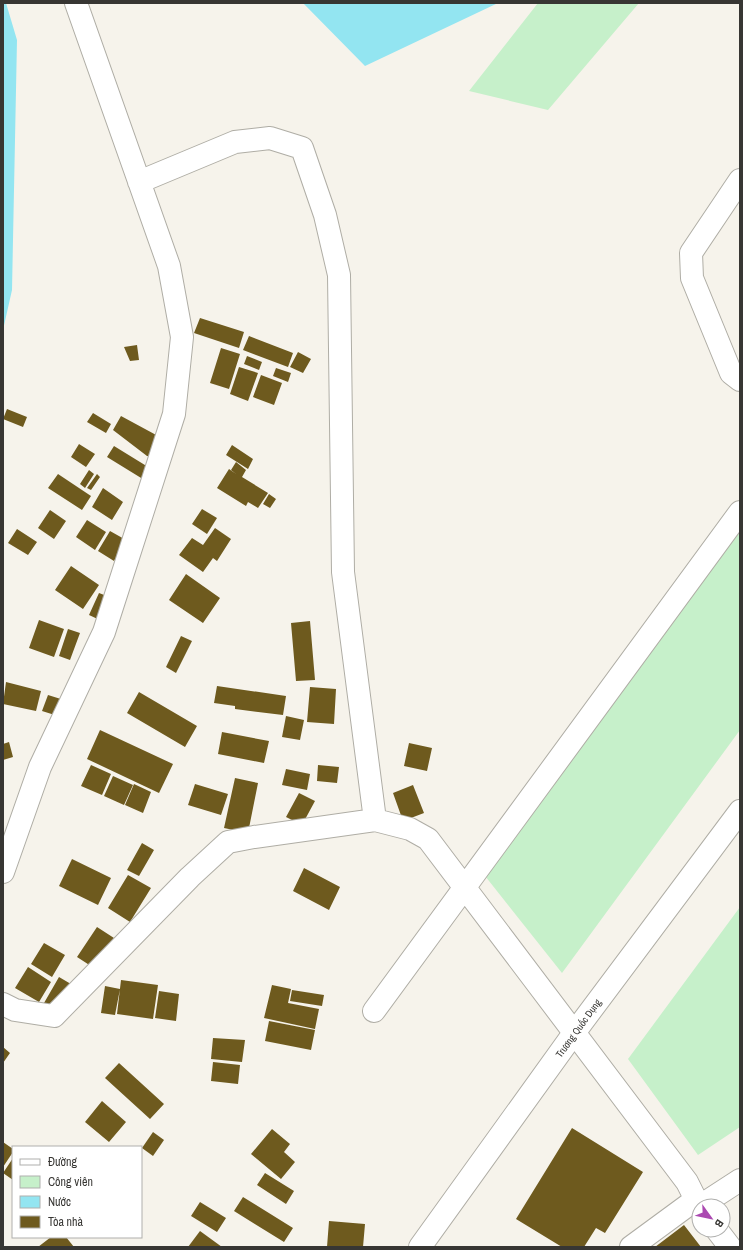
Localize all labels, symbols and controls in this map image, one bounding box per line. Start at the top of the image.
street label: Trương Quốc Dụng [553,996,604,1060]
legend [12,1146,142,1238]
text: Đường [48,1154,78,1170]
text: Công viên [48,1174,93,1190]
text: Nước [48,1194,71,1210]
north arrow [691,1198,731,1238]
text: Tòa nhà [48,1214,84,1230]
text: B [711,1217,727,1230]

